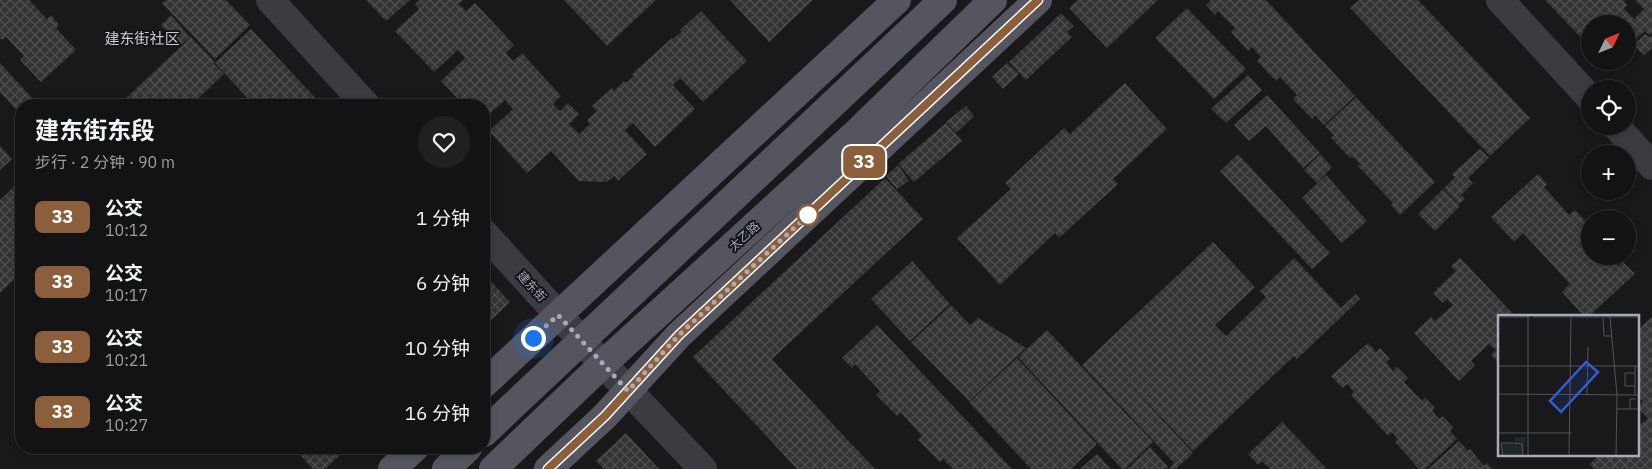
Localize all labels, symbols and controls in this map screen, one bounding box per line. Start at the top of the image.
north arrow [1581,15,1636,70]
map controls [1581,15,1636,265]
district label: 建东街社区 [104,29,180,48]
button: locate [1581,80,1636,135]
text: 建东街东段 [35,114,155,146]
button: heart [418,116,470,168]
button: + [1581,145,1636,200]
line badge: 33 [842,146,886,178]
text: 33 [853,150,875,173]
text: 步行 · 2 分钟 · 90 m [35,152,175,172]
text: 公交 [105,196,143,220]
unlabelled marker [797,204,819,226]
text: 33 [52,205,73,228]
text: 1 分钟 [416,206,470,230]
button: − [1581,210,1636,265]
street label: 太乙路 [726,218,762,254]
text: 10:12 [105,220,148,240]
text: 公交 [105,261,143,285]
street label: 建东街 [514,268,550,304]
text: 33 [52,270,73,293]
text: 6 分钟 [416,271,470,295]
text: 10:17 [105,285,148,305]
inset map [1498,315,1640,456]
text: 公交 [105,326,143,350]
your location [521,326,546,351]
text: 33 [52,335,73,358]
text: 10 分钟 [405,336,470,360]
text: 10:21 [105,350,148,370]
text: 公交 [105,391,143,415]
text: 33 [52,400,73,423]
text: 16 分钟 [405,401,470,425]
text: 10:27 [105,415,148,435]

